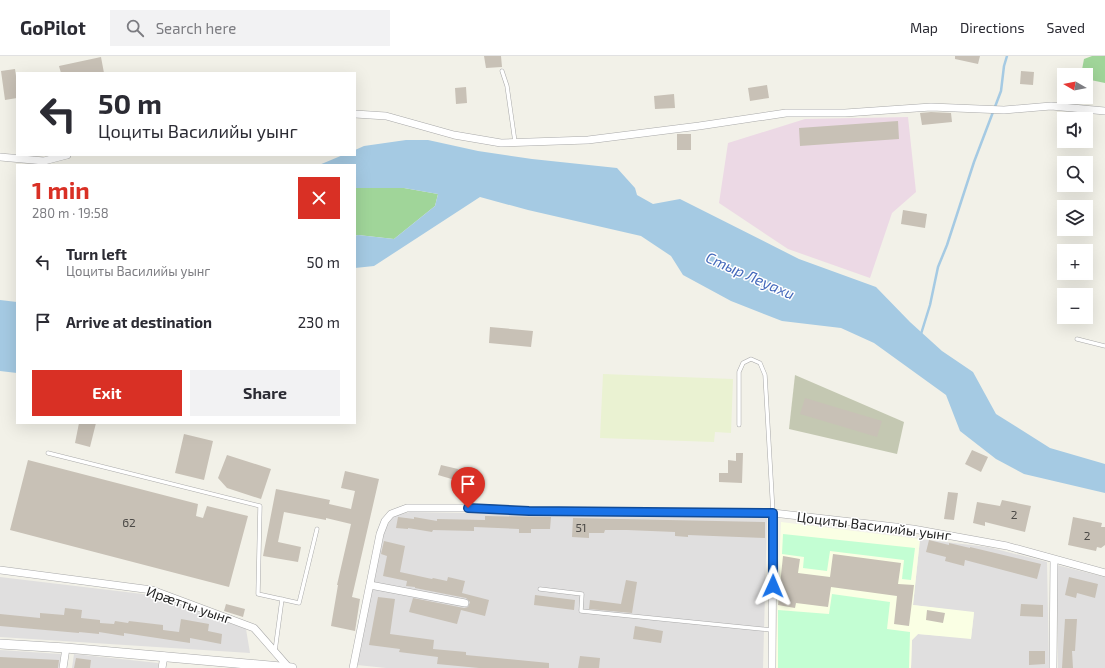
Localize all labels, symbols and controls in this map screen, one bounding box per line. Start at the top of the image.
search box [110,10,390,46]
text: GoPilot [20,16,86,39]
icon: search [124,17,146,39]
text: Search here [156,19,236,37]
text: Map [910,19,938,36]
text: Directions [960,19,1025,36]
text: Saved [1047,19,1085,36]
north arrow [1057,68,1093,104]
map controls [1057,68,1093,324]
text: 50 m [98,86,162,120]
icon: left [32,88,84,140]
button: sound [1057,112,1093,148]
text: Цоциты Василийы уынг [98,120,298,142]
button: search [1057,156,1093,192]
text: 1 min [32,175,90,204]
button: close [298,177,340,219]
button: layers [1057,200,1093,236]
text: 280 m · 19:58 [32,205,109,221]
button: + [1057,244,1093,280]
text: Turn left [66,245,127,263]
water label: Стыр Леуахи [703,247,798,303]
icon: left [32,251,54,273]
text: 50 m [306,253,340,271]
text: Цоциты Василийы уынг [66,263,210,279]
button: − [1057,288,1093,324]
icon: arrive [32,311,54,333]
text: Arrive at destination [66,313,212,331]
text: 230 m [298,313,340,331]
button: Exit [32,370,182,416]
button: Share [190,370,340,416]
pin [451,467,485,508]
icon: arrive [457,473,479,495]
house number: 2 [1011,507,1018,521]
street label: Цоциты Василийы уынг [796,508,953,543]
house number: 62 [122,515,136,529]
house number: 51 [575,520,587,534]
house number: 2 [1084,528,1091,542]
position arrow [752,565,794,607]
street label: Ирæтты уынг [144,582,235,627]

